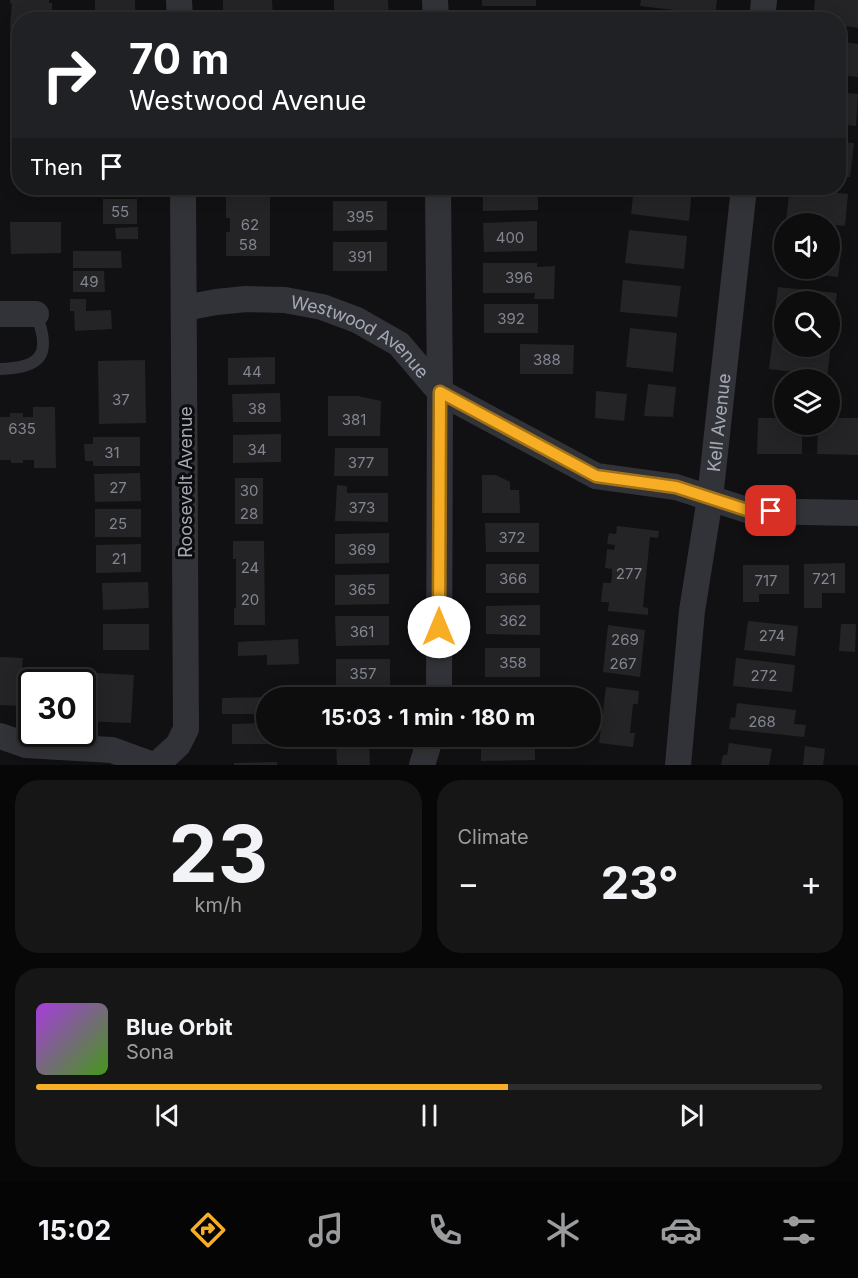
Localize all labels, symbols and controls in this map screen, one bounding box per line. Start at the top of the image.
text: 70 m [129,33,229,84]
icon: right [30,36,108,114]
text: Westwood Avenue [129,84,366,117]
icon: arrive [95,150,128,183]
text: Then [30,154,83,180]
house number: 55 [111,202,129,221]
house number: 395 [346,207,374,226]
map controls [774,213,840,435]
button: sound [774,213,840,279]
house number: 62 [241,215,259,234]
house number: 400 [496,228,524,247]
house number: 58 [239,235,257,254]
house number: 391 [348,247,372,266]
house number: 396 [505,268,533,287]
house number: 49 [80,272,99,291]
street label: Westwood Avenue [289,291,434,382]
button: search [774,291,840,357]
house number: 392 [497,309,525,328]
house number: 388 [533,350,561,369]
house number: 44 [242,362,262,381]
button: layers [774,369,840,435]
street label: Kell Avenue [702,372,734,473]
house number: 37 [112,390,130,409]
house number: 38 [248,399,266,418]
street label: Roosevelt Avenue [175,406,196,558]
house number: 381 [342,410,366,429]
house number: 635 [8,419,36,438]
house number: 34 [248,440,266,459]
house number: 31 [104,443,120,462]
house number: 377 [348,453,374,472]
house number: 27 [109,478,127,497]
house number: 30 [240,481,258,500]
pin [745,485,796,536]
icon: arrive [754,494,787,527]
house number: 373 [349,498,375,517]
house number: 28 [240,504,258,523]
house number: 25 [109,514,127,533]
house number: 372 [499,528,525,547]
house number: 369 [348,540,376,559]
house number: 21 [111,549,127,568]
house number: 24 [241,558,259,577]
house number: 277 [616,564,642,583]
house number: 366 [499,569,527,588]
house number: 721 [812,569,836,588]
house number: 717 [754,571,778,590]
house number: 365 [348,580,376,599]
house number: 20 [241,590,259,609]
position arrow [407,595,471,659]
house number: 362 [499,611,527,630]
house number: 361 [350,622,374,641]
house number: 274 [759,626,785,645]
house number: 269 [611,630,639,649]
house number: 358 [499,653,527,672]
house number: 267 [610,654,636,673]
house number: 357 [350,664,376,683]
house number: 272 [751,666,777,685]
speed limit sign: 30 [18,669,96,747]
text: 15:03 · 1 min · 180 m [322,704,535,730]
house number: 268 [748,712,776,731]
text: 23 [169,806,268,901]
text: Climate [458,825,529,849]
text: 23° [601,855,679,910]
text: − [458,863,479,903]
text: + [800,863,822,903]
text: km/h [194,893,242,917]
text: Blue Orbit [126,1014,233,1040]
text: Sona [126,1040,174,1064]
icon: previous [151,1099,184,1132]
icon: pause [413,1099,446,1132]
icon: next [675,1099,708,1132]
icon: directions [187,1209,229,1251]
icon: music [305,1209,347,1251]
icon: phone [424,1209,466,1251]
icon: climate [542,1209,584,1251]
icon: car [660,1209,702,1251]
icon: filters [778,1209,820,1251]
text: 15:02 [38,1214,111,1247]

